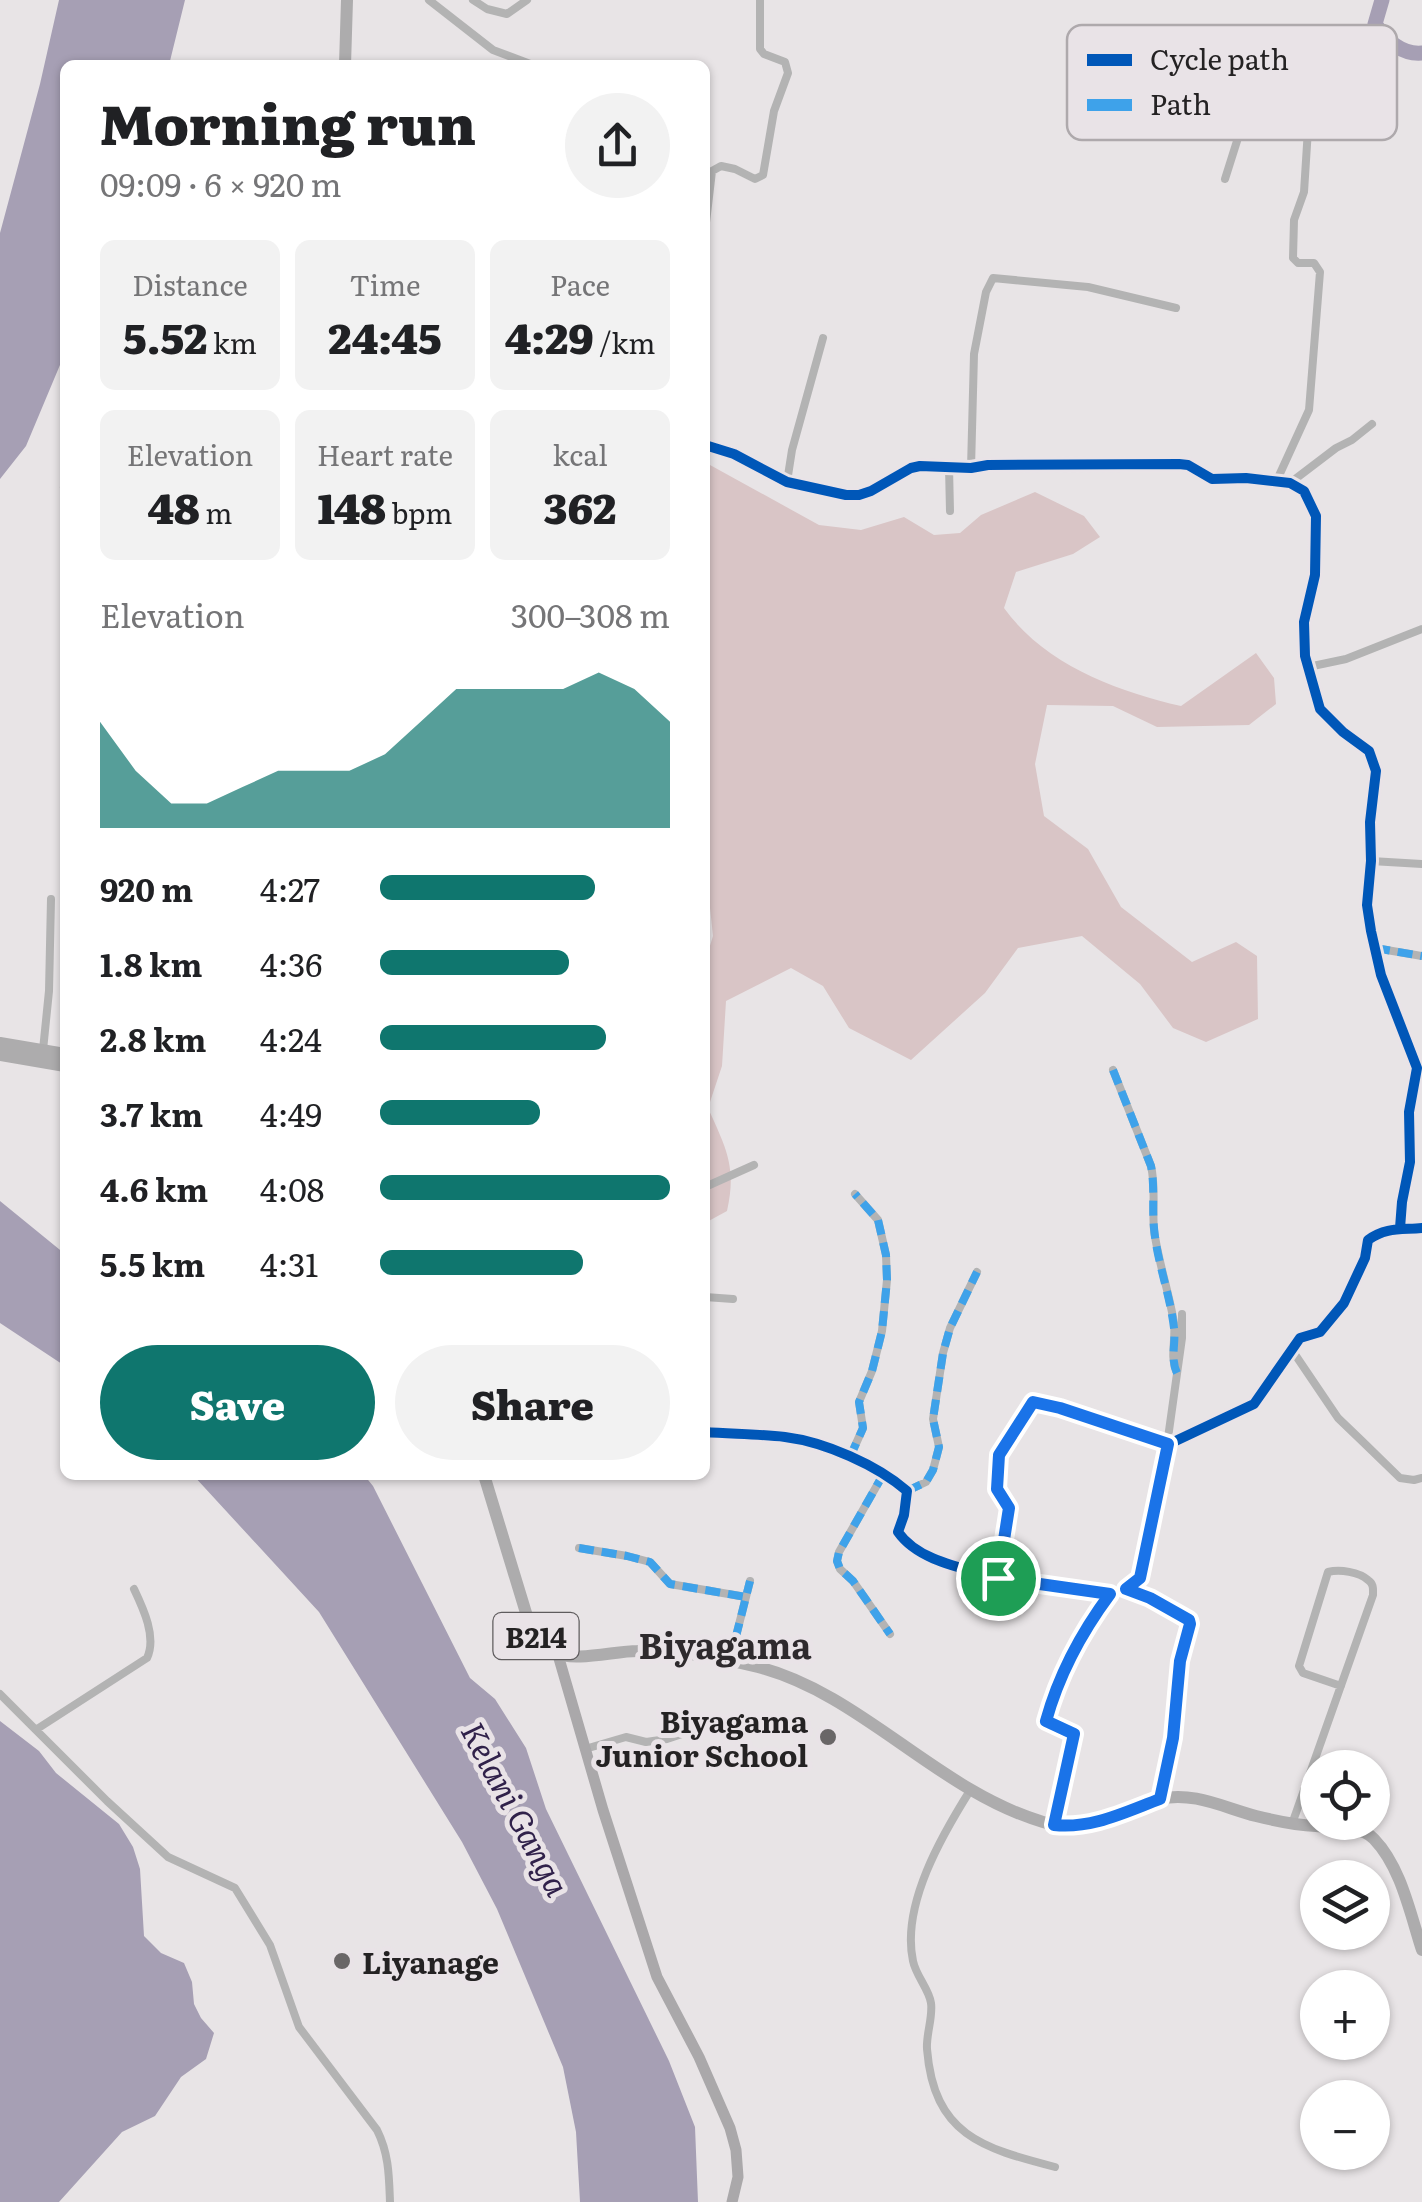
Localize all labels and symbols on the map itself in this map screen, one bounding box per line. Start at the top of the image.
legend [1067,25,1397,140]
text: Cycle path [1150,37,1289,79]
text: Path [1150,82,1211,124]
pin [956,1536,1041,1621]
road number: B214 [494,1613,578,1659]
district label: Biyagama [638,1618,812,1670]
place label: Biyagama Junior School [595,1698,809,1776]
water label: Kelani Ganga [451,1712,583,1904]
marker: Biyagama Junior School [817,1726,839,1748]
place label: Liyanage [362,1939,499,1983]
marker: Liyanage [331,1950,353,1972]

